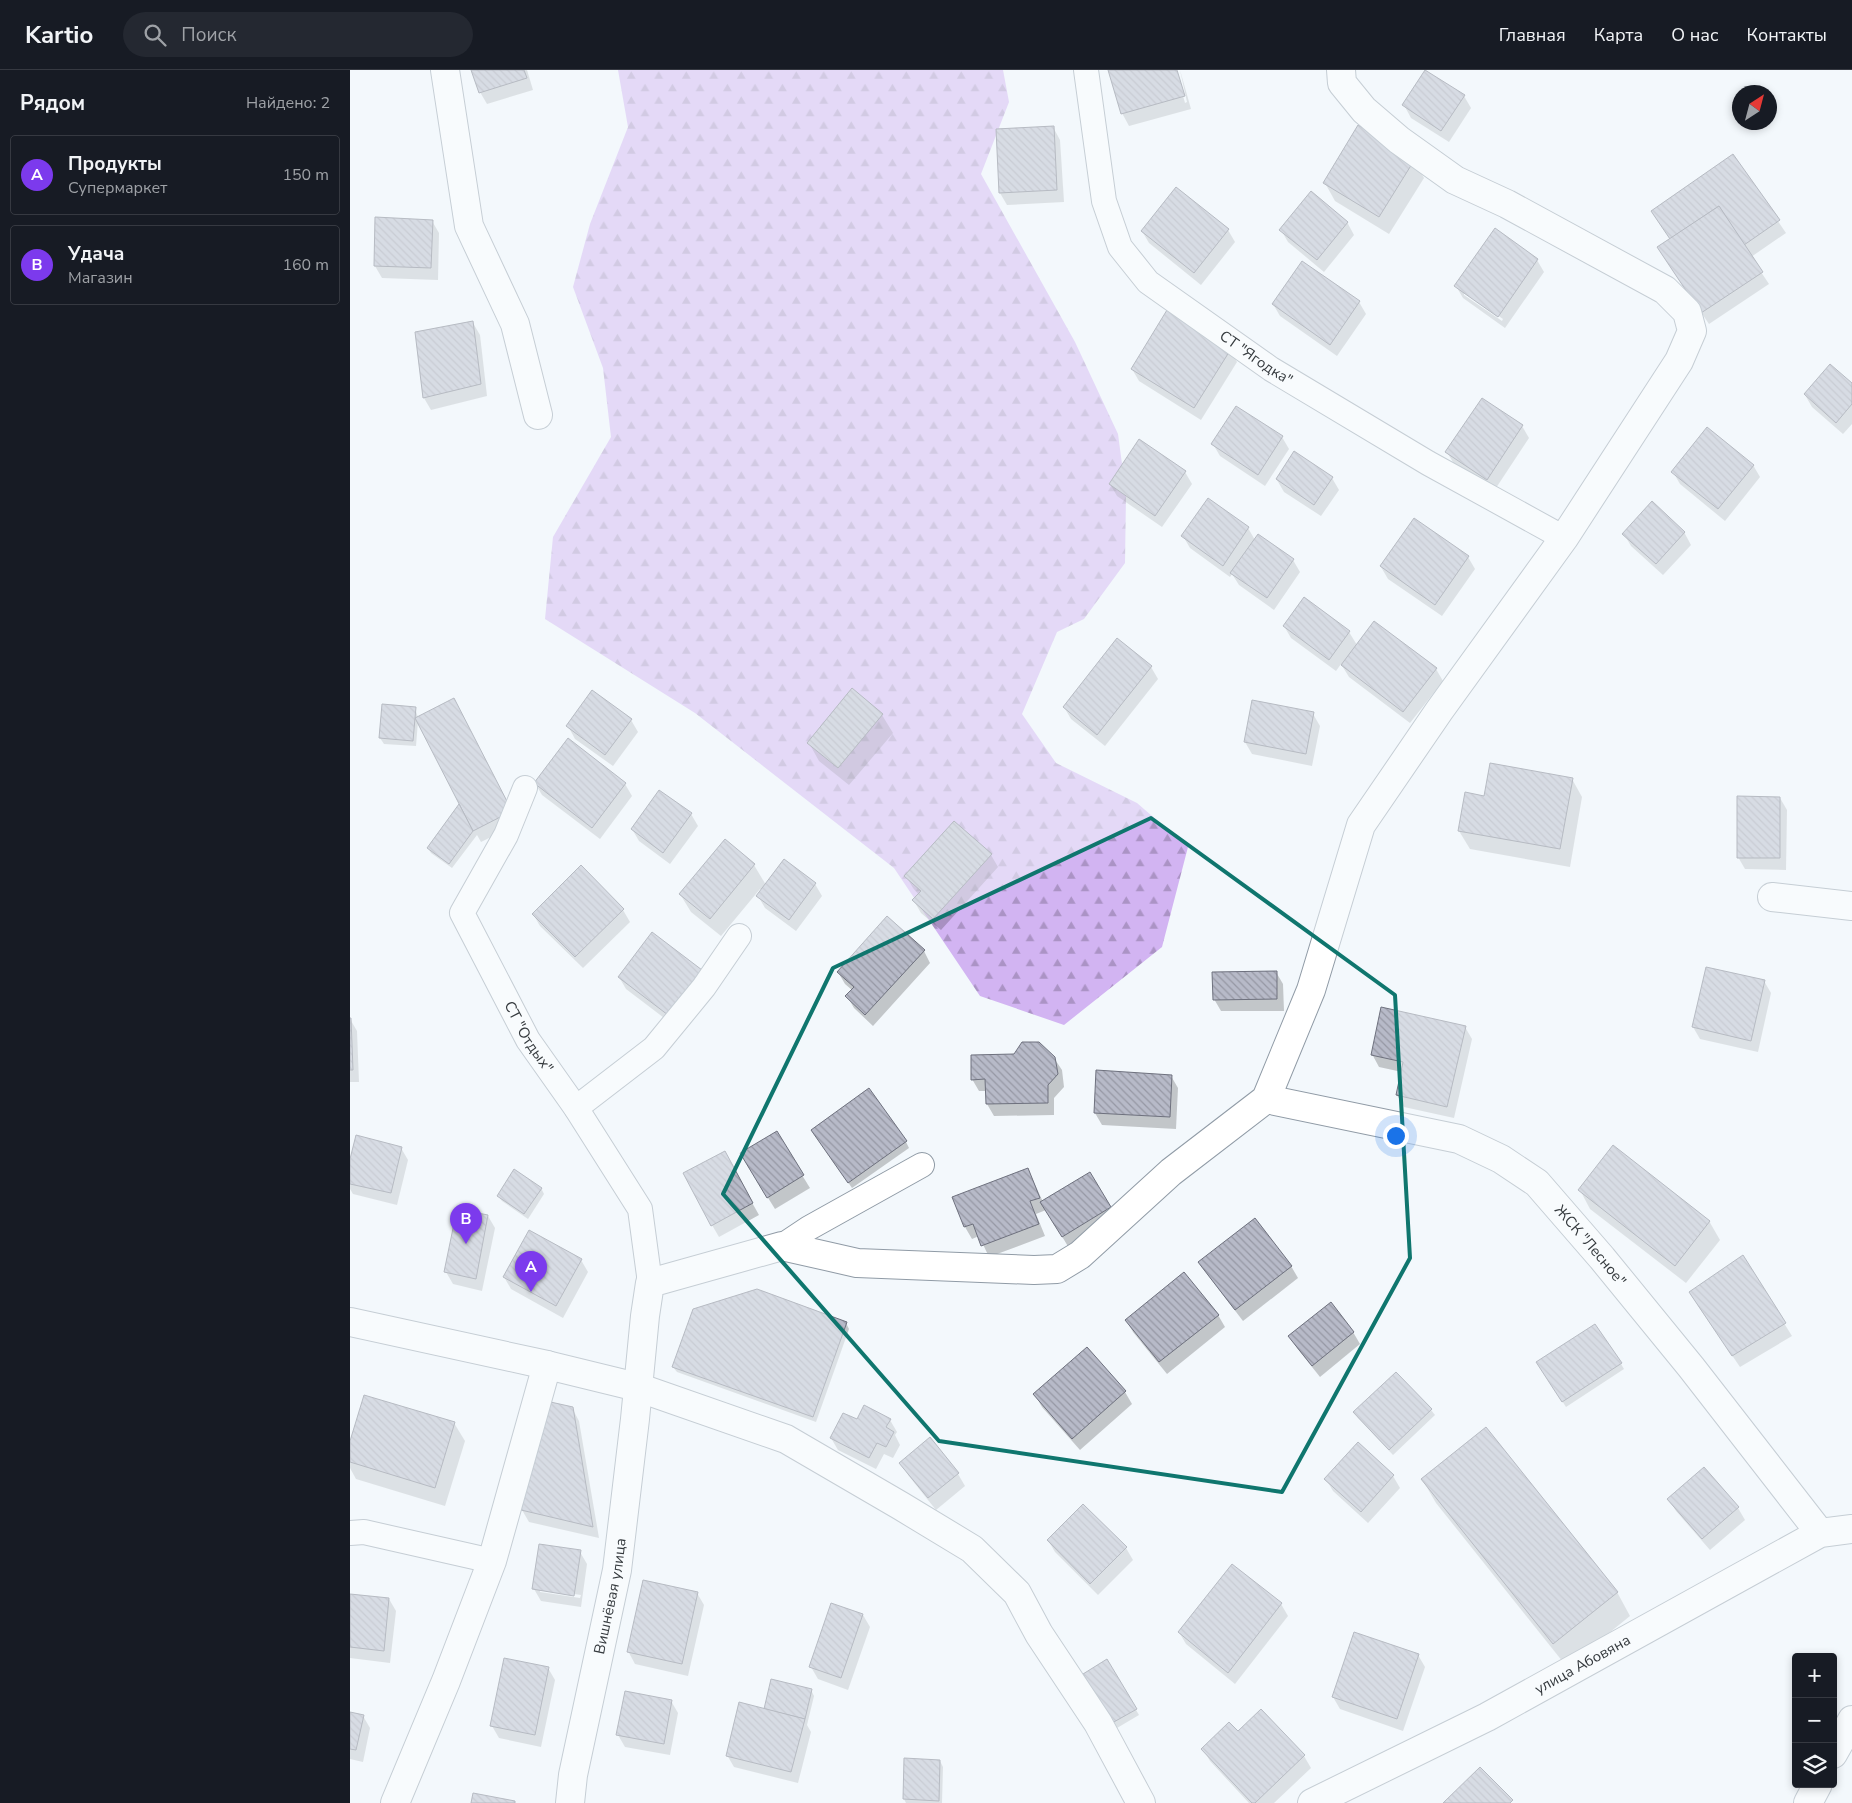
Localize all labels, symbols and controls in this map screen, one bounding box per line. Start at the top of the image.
search box [123,12,473,57]
text: Kartio [25,19,93,51]
icon: search [141,21,169,49]
text: Поиск [181,22,237,48]
text: Главная [1499,23,1566,47]
text: Карта [1594,23,1643,47]
text: О нас [1671,23,1719,47]
text: Контакты [1747,23,1827,47]
north arrow [1732,85,1777,130]
text: Рядом [20,89,85,117]
text: Найдено: 2 [246,92,330,114]
text: Продукты [68,151,162,177]
text: A [31,164,43,186]
text: 150 m [282,164,329,186]
text: Супермаркет [68,177,167,199]
text: Удача [68,241,125,267]
text: B [31,254,43,276]
text: 160 m [282,254,329,276]
text: Магазин [68,267,133,289]
street label: СТ "Ягодка" [1216,326,1297,390]
street label: СТ "Отдых" [499,998,558,1077]
your location [1383,1123,1409,1149]
street label: ЖСК "Лесное" [1550,1200,1631,1290]
pin: B [450,1203,482,1244]
pin: A [515,1251,547,1292]
street label: Вишнёвая улица [589,1537,631,1656]
street label: улица Абовяна [1531,1630,1634,1699]
map controls [1792,1653,1837,1788]
button: + [1792,1653,1837,1698]
button: − [1792,1698,1837,1743]
button: layers [1792,1743,1837,1788]

